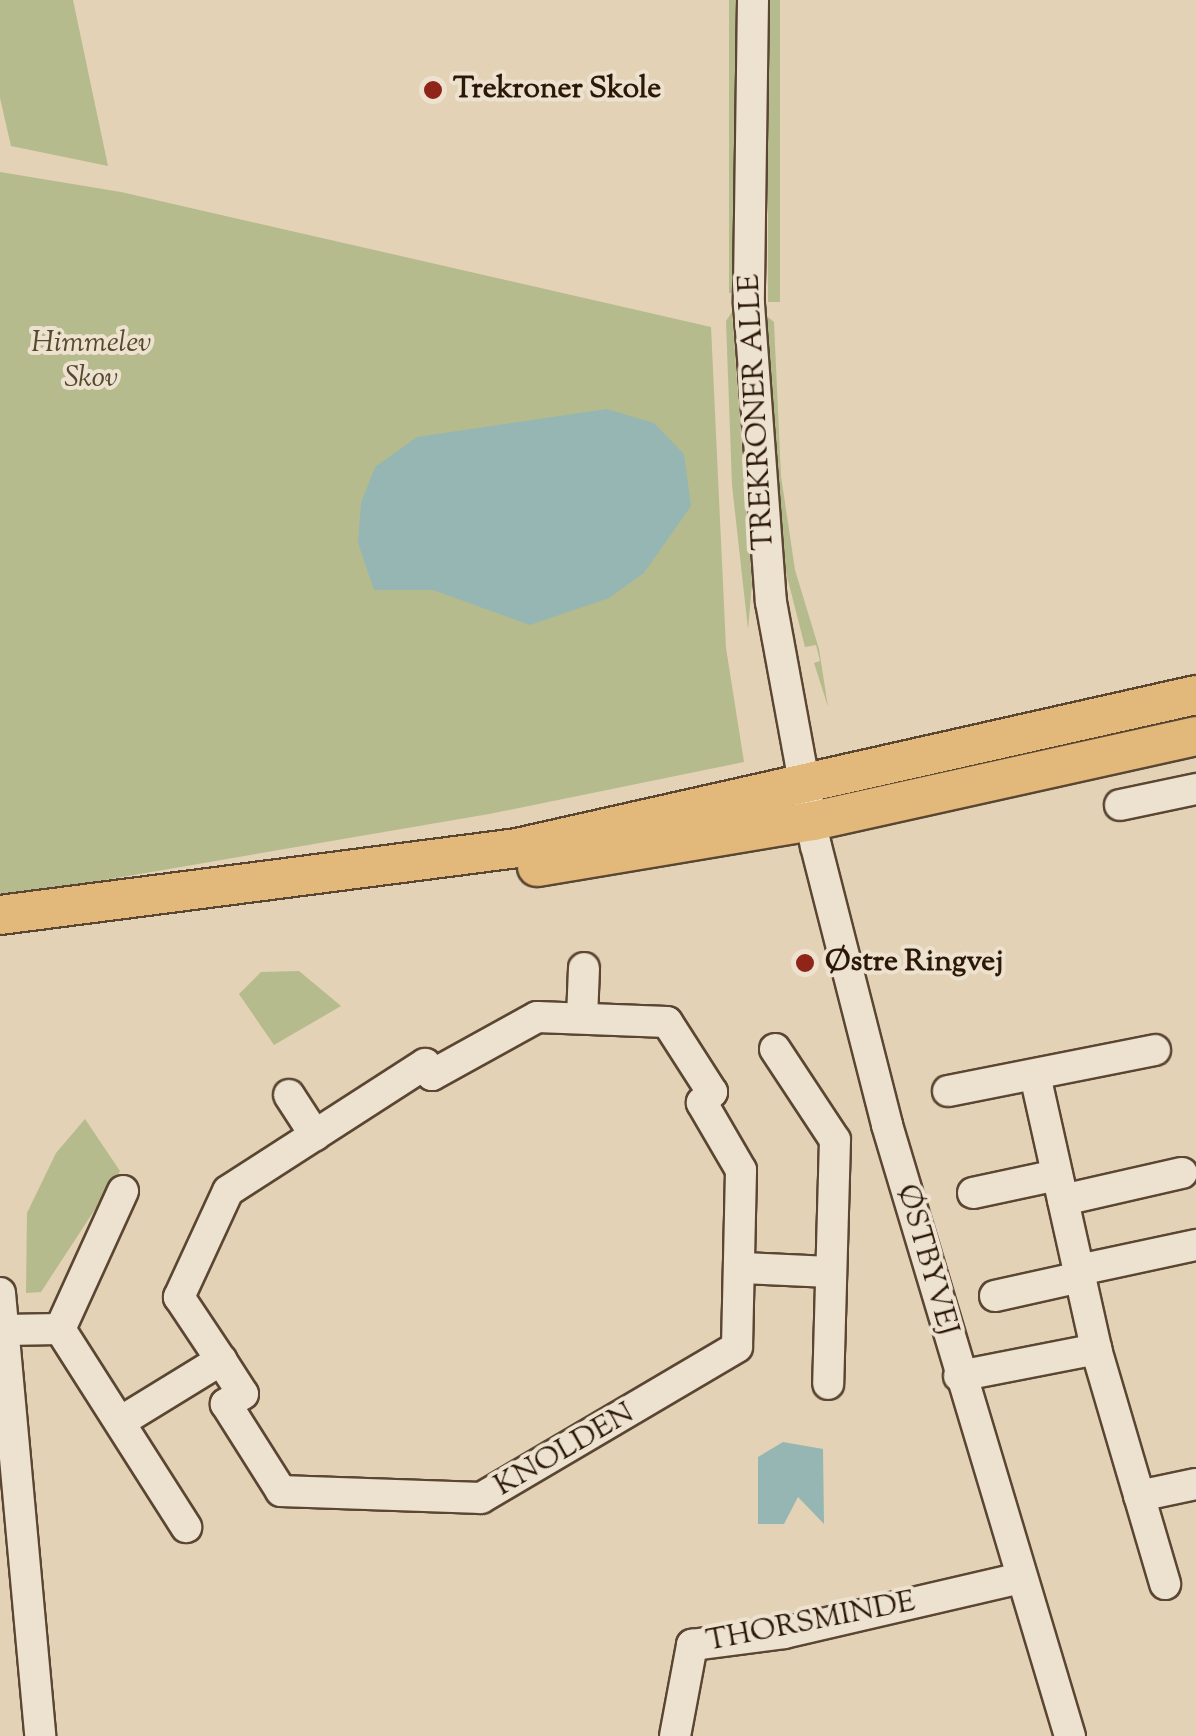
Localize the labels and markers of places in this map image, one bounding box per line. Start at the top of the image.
place label: Trekroner Skole [453,72,661,108]
marker: Trekroner Skole [422,79,444,101]
place label: Østre Ringvej [825,945,1003,981]
marker: Østre Ringvej [794,952,816,974]

